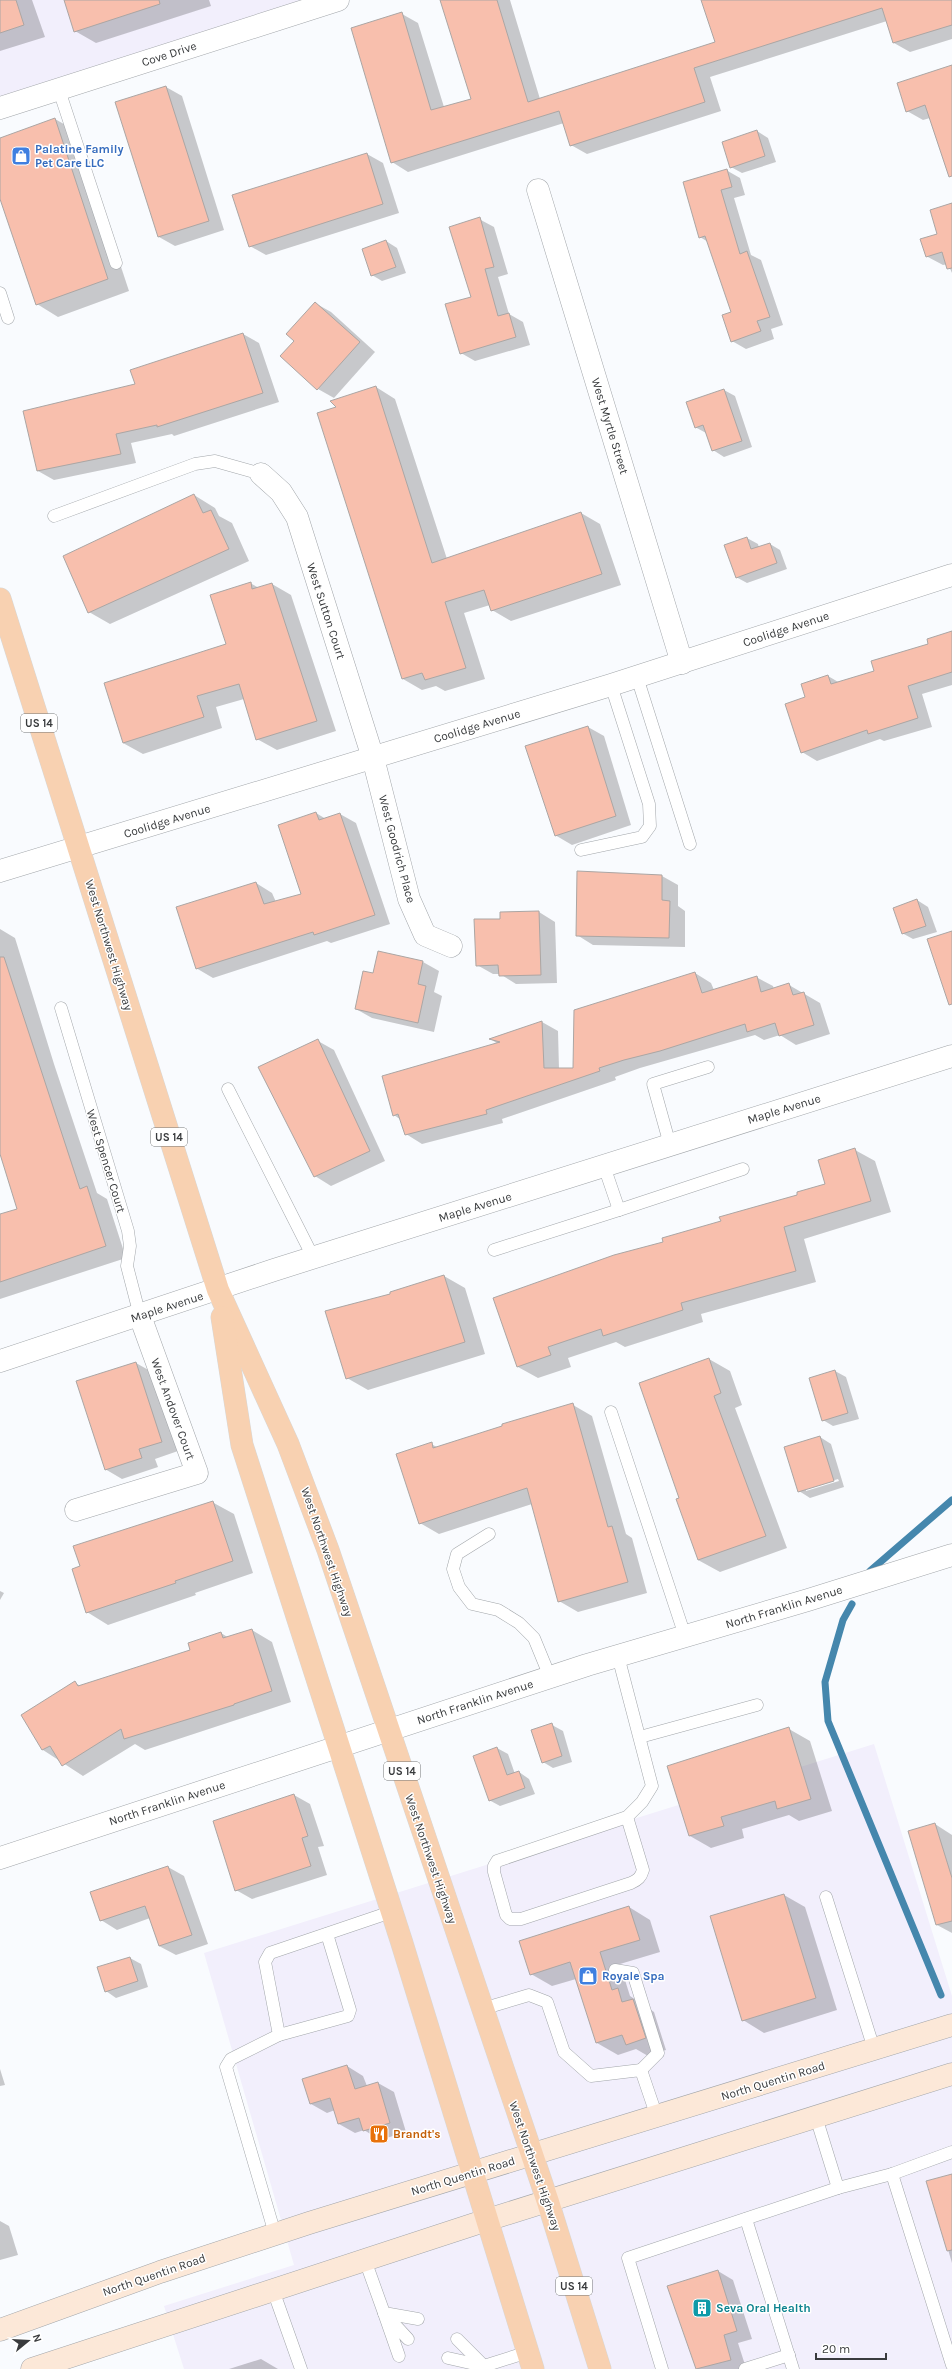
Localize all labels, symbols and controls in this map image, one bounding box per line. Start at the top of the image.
street label: Cove Drive [140,39,198,69]
place label: Palatine Family Pet Care LLC [35,142,124,170]
shop icon: Palatine Family Pet Care LLC [10,145,32,167]
street label: West Myrtle Street [589,376,631,476]
street label: West Sutton Court [304,561,348,661]
street label: Coolidge Avenue [741,608,831,650]
street label: Coolidge Avenue [432,706,522,746]
road number: US 14 [21,714,57,732]
street label: West Goodrich Place [376,793,418,905]
street label: Coolidge Avenue [122,801,212,841]
street label: West Northwest Highway [82,878,136,1012]
street label: Maple Avenue [746,1091,822,1127]
street label: West Spencer Court [84,1108,129,1215]
road number: US 14 [151,1128,187,1146]
street label: Maple Avenue [437,1189,513,1225]
street label: Maple Avenue [129,1289,205,1325]
street label: West Andover Court [148,1356,198,1462]
street label: West Northwest Highway [298,1485,356,1619]
street label: North Franklin Avenue [724,1583,844,1631]
street label: North Franklin Avenue [415,1677,535,1727]
road number: US 14 [384,1762,420,1780]
street label: North Franklin Avenue [107,1778,227,1828]
street label: West Northwest Highway [402,1792,460,1926]
shop icon: Royale Spa [577,1965,599,1987]
place label: Royale Spa [602,1969,665,1983]
street label: North Quentin Road [719,2059,827,2103]
street label: West Northwest Highway [506,2099,564,2233]
restaurant icon: Brandt's [368,2123,390,2145]
place label: Brandt's [393,2127,441,2141]
street label: North Quentin Road [409,2154,517,2198]
street label: North Quentin Road [101,2251,207,2299]
road number: US 14 [556,2277,592,2295]
building icon: Seva Oral Health [691,2297,713,2319]
place label: Seva Oral Health [716,2301,811,2315]
north arrow [8,2321,48,2361]
text: N [30,2332,44,2344]
scale bar [816,2335,886,2361]
text: 20 m [822,2342,850,2356]

